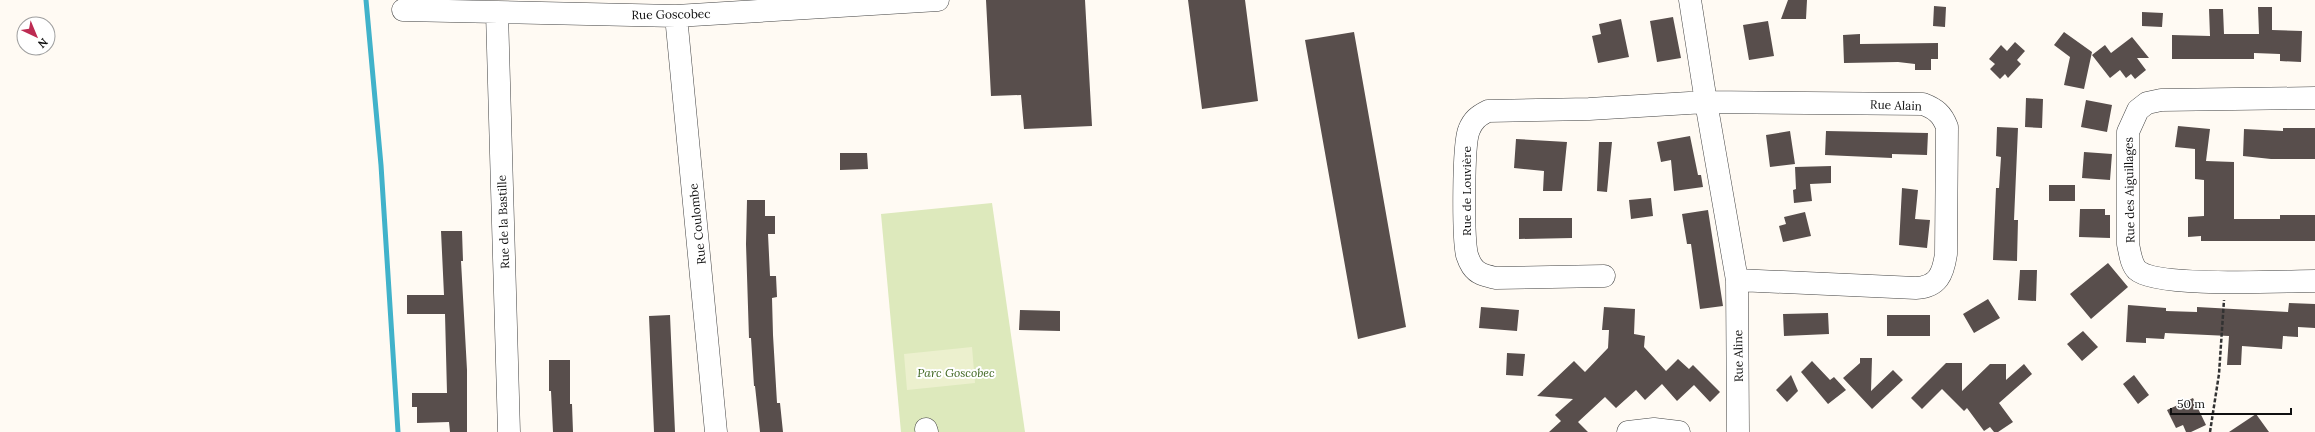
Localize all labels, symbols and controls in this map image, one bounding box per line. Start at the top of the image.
street label: Rue Goscobec [631,6,711,22]
north arrow [16,16,56,56]
text: N [35,35,51,52]
street label: Rue Alain [1870,97,1922,113]
street label: Rue des Aiguillages [2121,136,2137,243]
street label: Rue de Louvière [1459,146,1474,236]
street label: Rue de la Bastille [494,174,512,269]
street label: Rue Coulombe [685,182,709,265]
street label: Rue Aline [1730,329,1746,382]
park label: Parc Goscobec [917,365,995,380]
scale bar [2171,390,2291,416]
text: 50 m [2177,396,2205,411]

